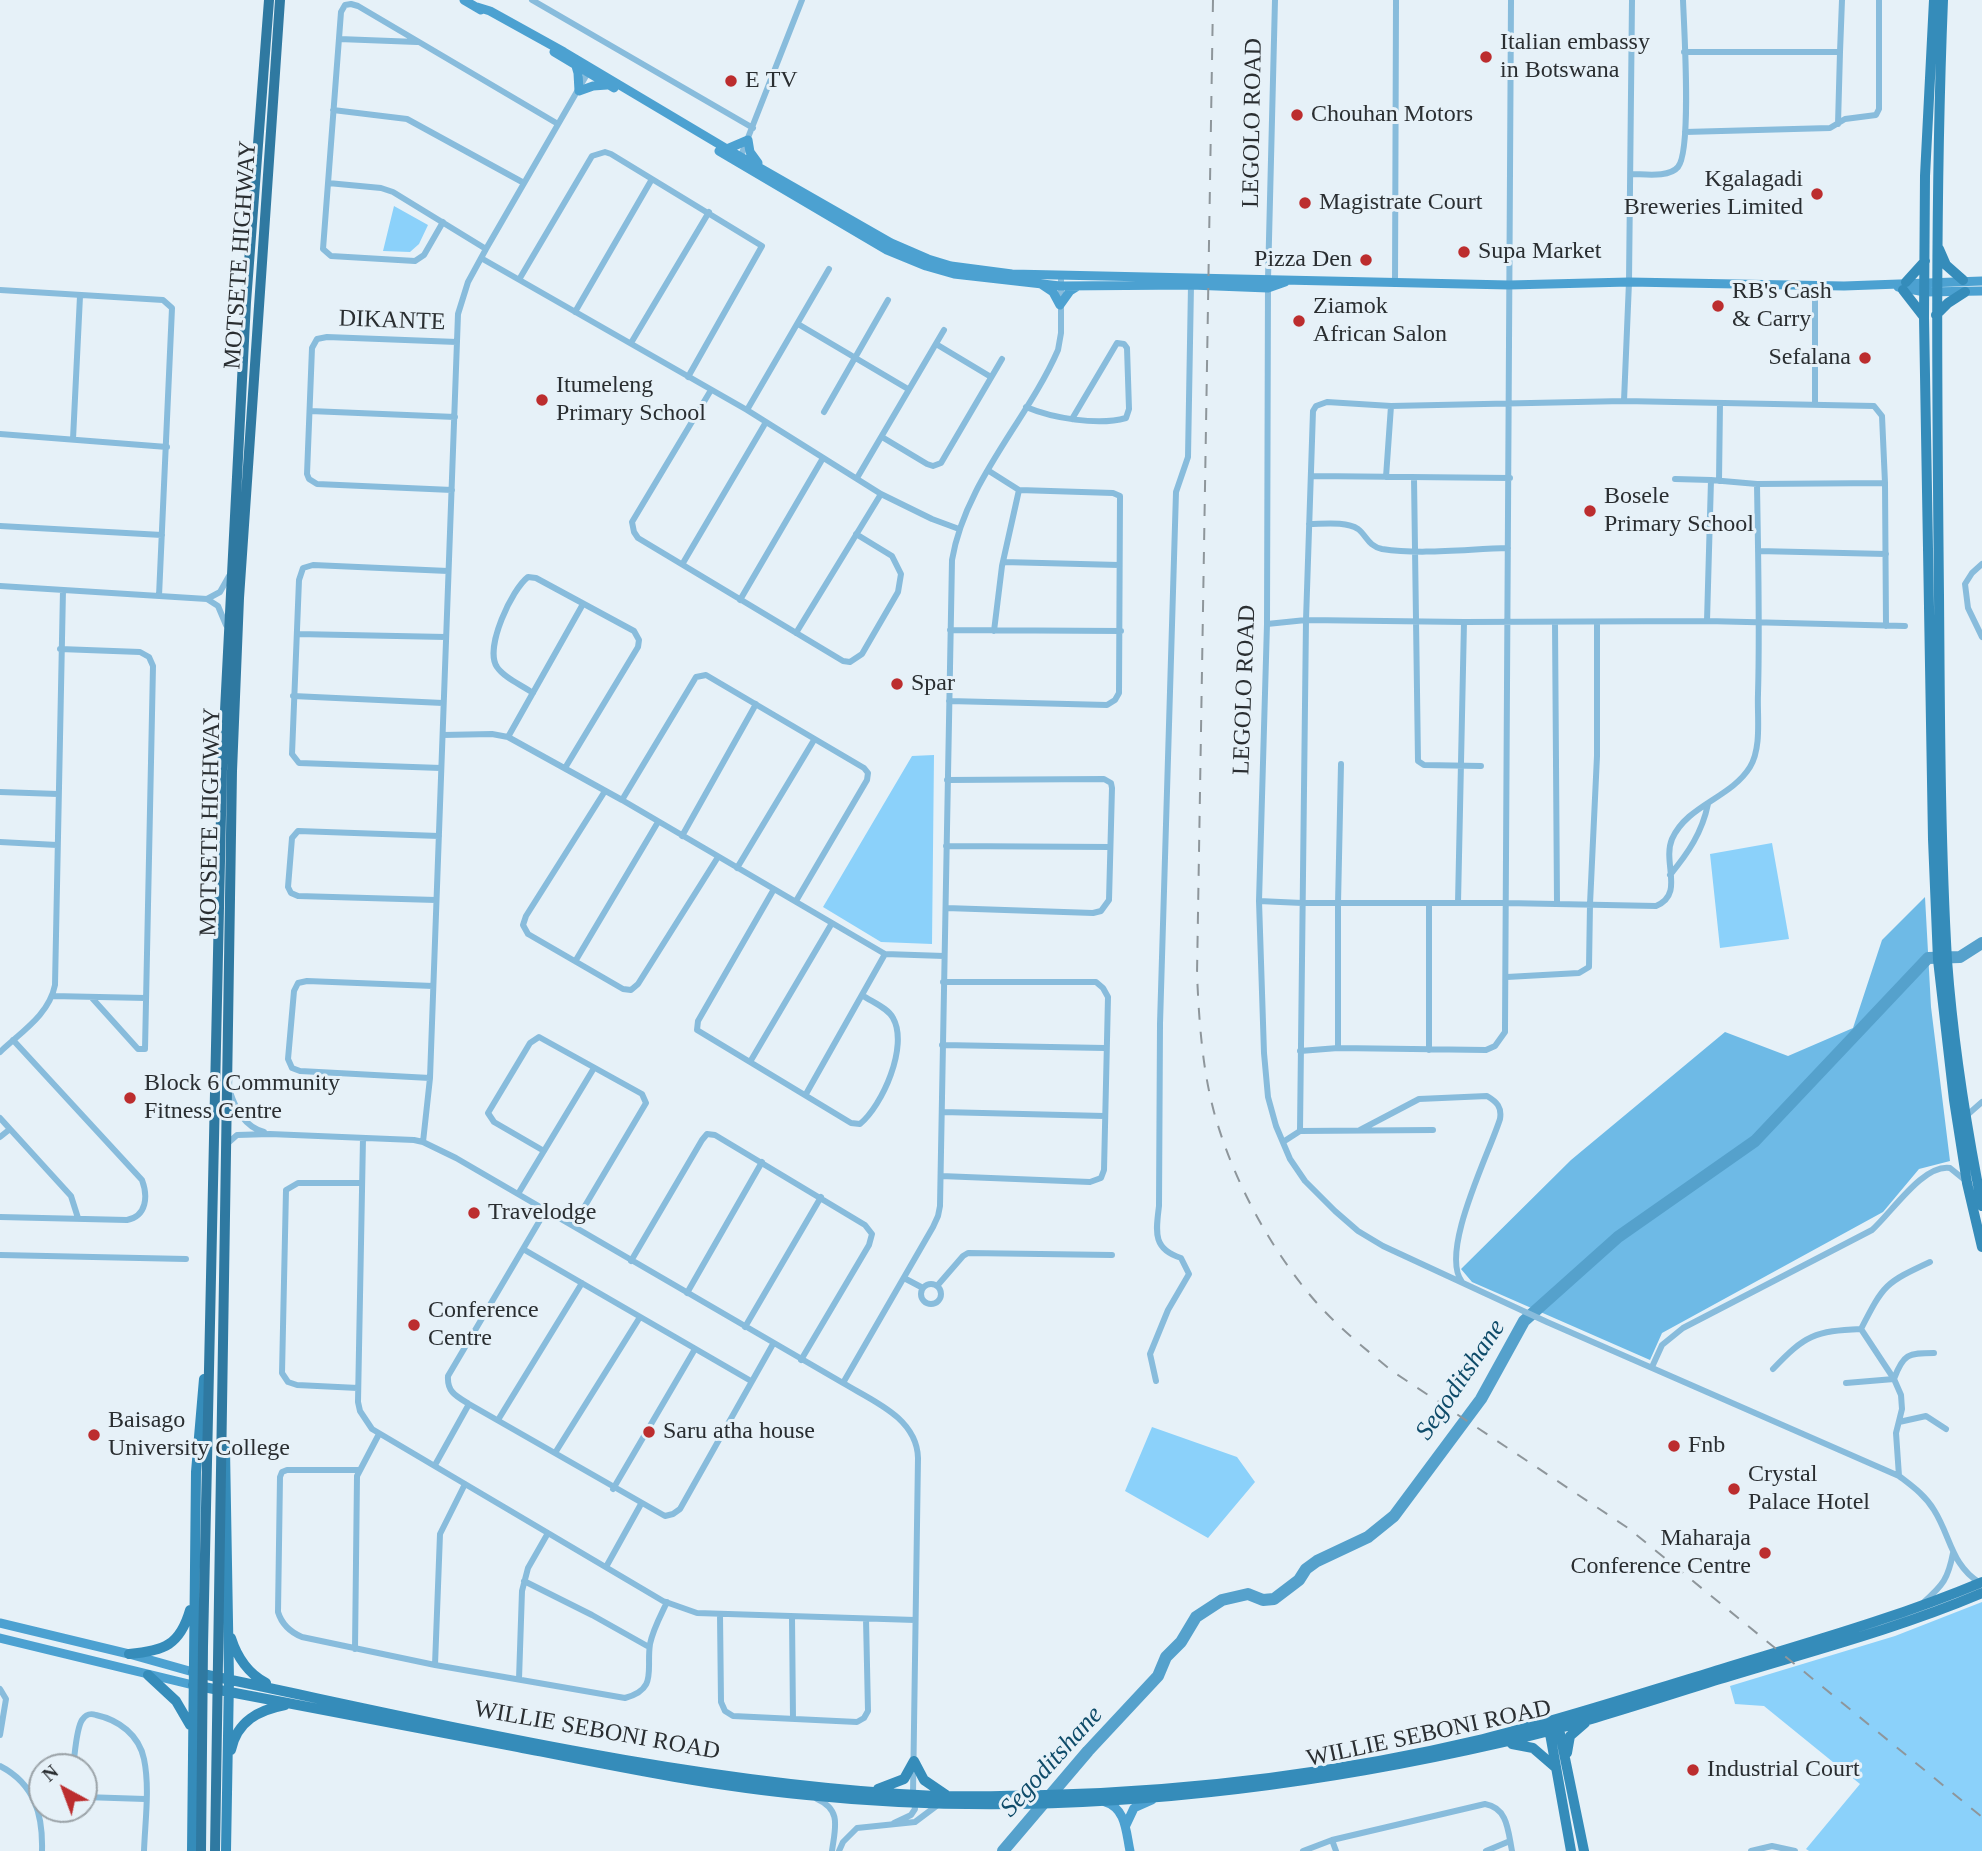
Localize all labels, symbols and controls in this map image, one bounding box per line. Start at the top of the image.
place label: Italian embassy in Botswana [1500,29,1677,85]
street label: LEGOLO ROAD [1237,40,1269,206]
marker: Italian embassy in Botswana [1478,49,1494,65]
place label: E TV [745,67,792,95]
marker: E TV [723,73,739,89]
place label: Chouhan Motors [1311,101,1501,129]
marker: Chouhan Motors [1289,107,1305,123]
street label: MOTSETE HIGHWAY [219,143,263,367]
place label: Kgalagadi Breweries Limited [1601,166,1803,222]
marker: Kgalagadi Breweries Limited [1809,186,1825,202]
place label: Magistrate Court [1319,189,1510,217]
marker: Magistrate Court [1297,195,1313,211]
place label: Supa Market [1478,238,1621,266]
marker: Supa Market [1456,244,1472,260]
place label: Pizza Den [1243,246,1352,274]
marker: Pizza Den [1358,252,1374,268]
place label: RB's Cash & Carry [1732,278,1840,334]
place label: Ziamok African Salon [1313,293,1461,349]
marker: RB's Cash & Carry [1710,298,1726,314]
street label: DIKANTE [341,305,443,337]
marker: Ziamok African Salon [1291,313,1307,329]
place label: Sefalana [1755,344,1851,372]
marker: Sefalana [1857,350,1873,366]
place label: Itumeleng Primary School [556,372,726,428]
marker: Itumeleng Primary School [534,392,550,408]
place label: Bosele Primary School [1604,483,1774,539]
marker: Bosele Primary School [1582,503,1598,519]
street label: LEGOLO ROAD [1228,607,1262,773]
place label: Spar [911,670,962,698]
marker: Spar [889,676,905,692]
street label: MOTSETE HIGHWAY [195,710,227,934]
place label: Block 6 Community Fitness Centre [144,1070,362,1126]
marker: Block 6 Community Fitness Centre [122,1090,138,1106]
place label: Travelodge [488,1199,613,1227]
marker: Travelodge [466,1205,482,1221]
place label: Conference Centre [428,1297,557,1353]
water label: Segoditshane [1401,1302,1521,1458]
marker: Conference Centre [406,1317,422,1333]
place label: Baisago University College [108,1407,311,1463]
place label: Saru atha house [663,1418,847,1446]
marker: Saru atha house [641,1424,657,1440]
marker: Baisago University College [86,1427,102,1443]
place label: Fnb [1688,1432,1730,1460]
marker: Fnb [1666,1438,1682,1454]
place label: Crystal Palace Hotel [1748,1461,1888,1517]
marker: Crystal Palace Hotel [1726,1481,1742,1497]
place label: Maharaja Conference Centre [1540,1525,1751,1581]
marker: Maharaja Conference Centre [1757,1545,1773,1561]
water label: Segoditshane [985,1690,1119,1834]
street label: WILLIE SEBONI ROAD [1307,1695,1551,1773]
street label: WILLIE SEBONI ROAD [475,1696,719,1766]
north arrow [28,1753,98,1823]
place label: Industrial Court [1707,1756,1885,1784]
text: N [38,1761,62,1786]
marker: Industrial Court [1685,1762,1701,1778]

